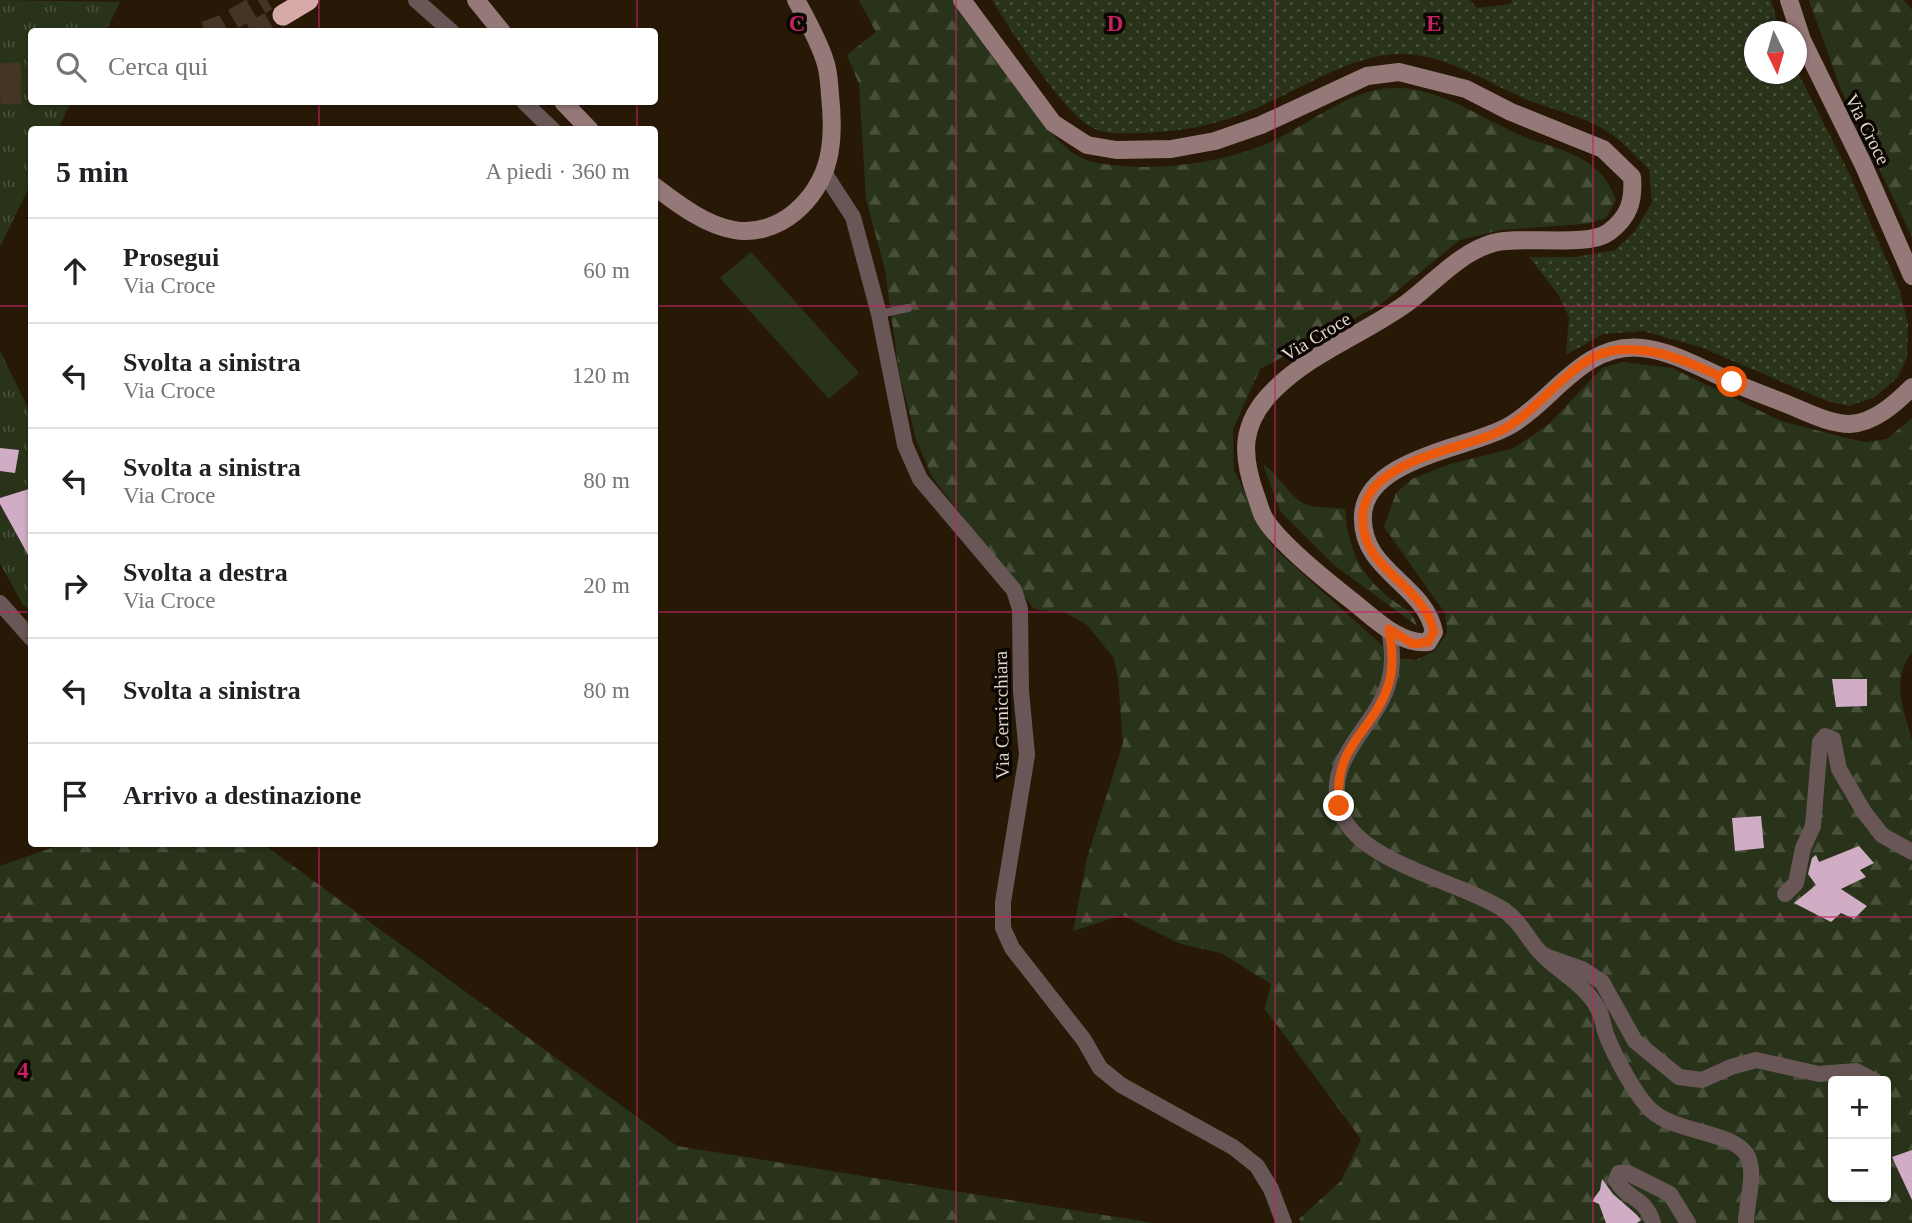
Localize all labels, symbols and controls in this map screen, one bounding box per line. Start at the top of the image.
text: C [789,11,805,36]
text: D [1107,11,1123,36]
text: E [1426,11,1442,36]
north arrow [1744,21,1807,84]
search box [28,28,658,105]
icon: search [52,48,90,86]
text: Cerca qui [108,52,208,81]
street label: Via Croce [1841,90,1894,168]
text: 5 min [56,155,129,188]
text: A piedi · 360 m [486,159,630,184]
text: Prosegui [123,243,219,272]
icon: ahead [56,252,94,290]
text: 60 m [583,258,630,283]
text: Via Croce [123,273,216,298]
street label: Via Croce [1278,308,1354,365]
text: Svolta a sinistra [123,348,301,377]
icon: left [56,357,94,395]
text: 120 m [572,363,630,388]
route start [1716,366,1747,397]
text: Via Croce [123,378,216,403]
text: Svolta a sinistra [123,453,301,482]
icon: left [56,462,94,500]
text: 80 m [583,468,630,493]
text: Via Croce [123,483,216,508]
text: Svolta a destra [123,558,288,587]
icon: right [56,567,94,605]
text: 20 m [583,573,630,598]
text: Via Croce [123,588,216,613]
street label: Via Cernicchiara [990,650,1013,779]
icon: left [56,672,94,710]
text: Svolta a sinistra [123,676,301,705]
text: 80 m [583,678,630,703]
icon: arrive [56,777,94,815]
text: Arrivo a destinazione [123,781,361,810]
route end [1323,790,1354,821]
text: 4 [17,1058,29,1083]
map controls [1828,1076,1891,1202]
button: + [1828,1076,1891,1139]
button: − [1828,1139,1891,1202]

